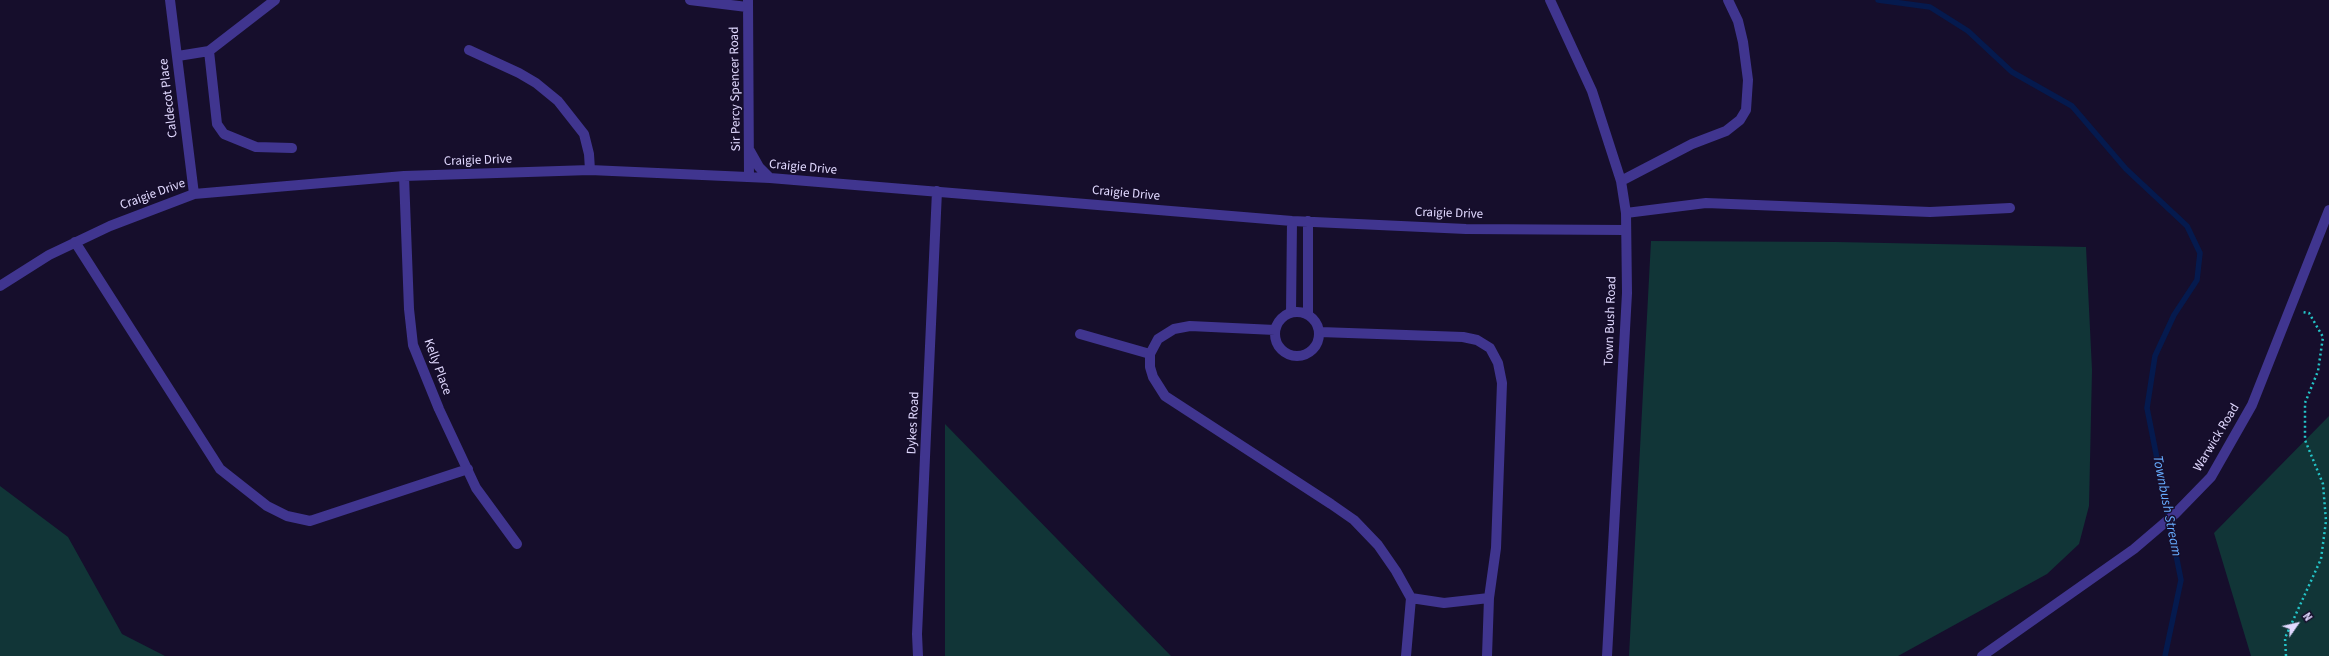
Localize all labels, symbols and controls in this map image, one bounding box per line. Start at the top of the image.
street label: Sir Percy Spencer Road [727,27,745,151]
street label: Caldecot Place [156,57,182,139]
street label: Craigie Drive [444,152,512,170]
street label: Craigie Drive [768,157,838,179]
street label: Craigie Drive [118,176,188,214]
street label: Craigie Drive [1091,183,1161,205]
street label: Craigie Drive [1415,205,1483,223]
street label: Town Bush Road [1602,276,1620,366]
street label: Kelly Place [420,337,454,397]
street label: Dykes Road [905,391,923,455]
street label: Warwick Road [2191,401,2243,475]
water label: Townbush Stream [2148,454,2184,558]
north arrow [2277,604,2317,644]
text: N [2299,610,2316,624]

